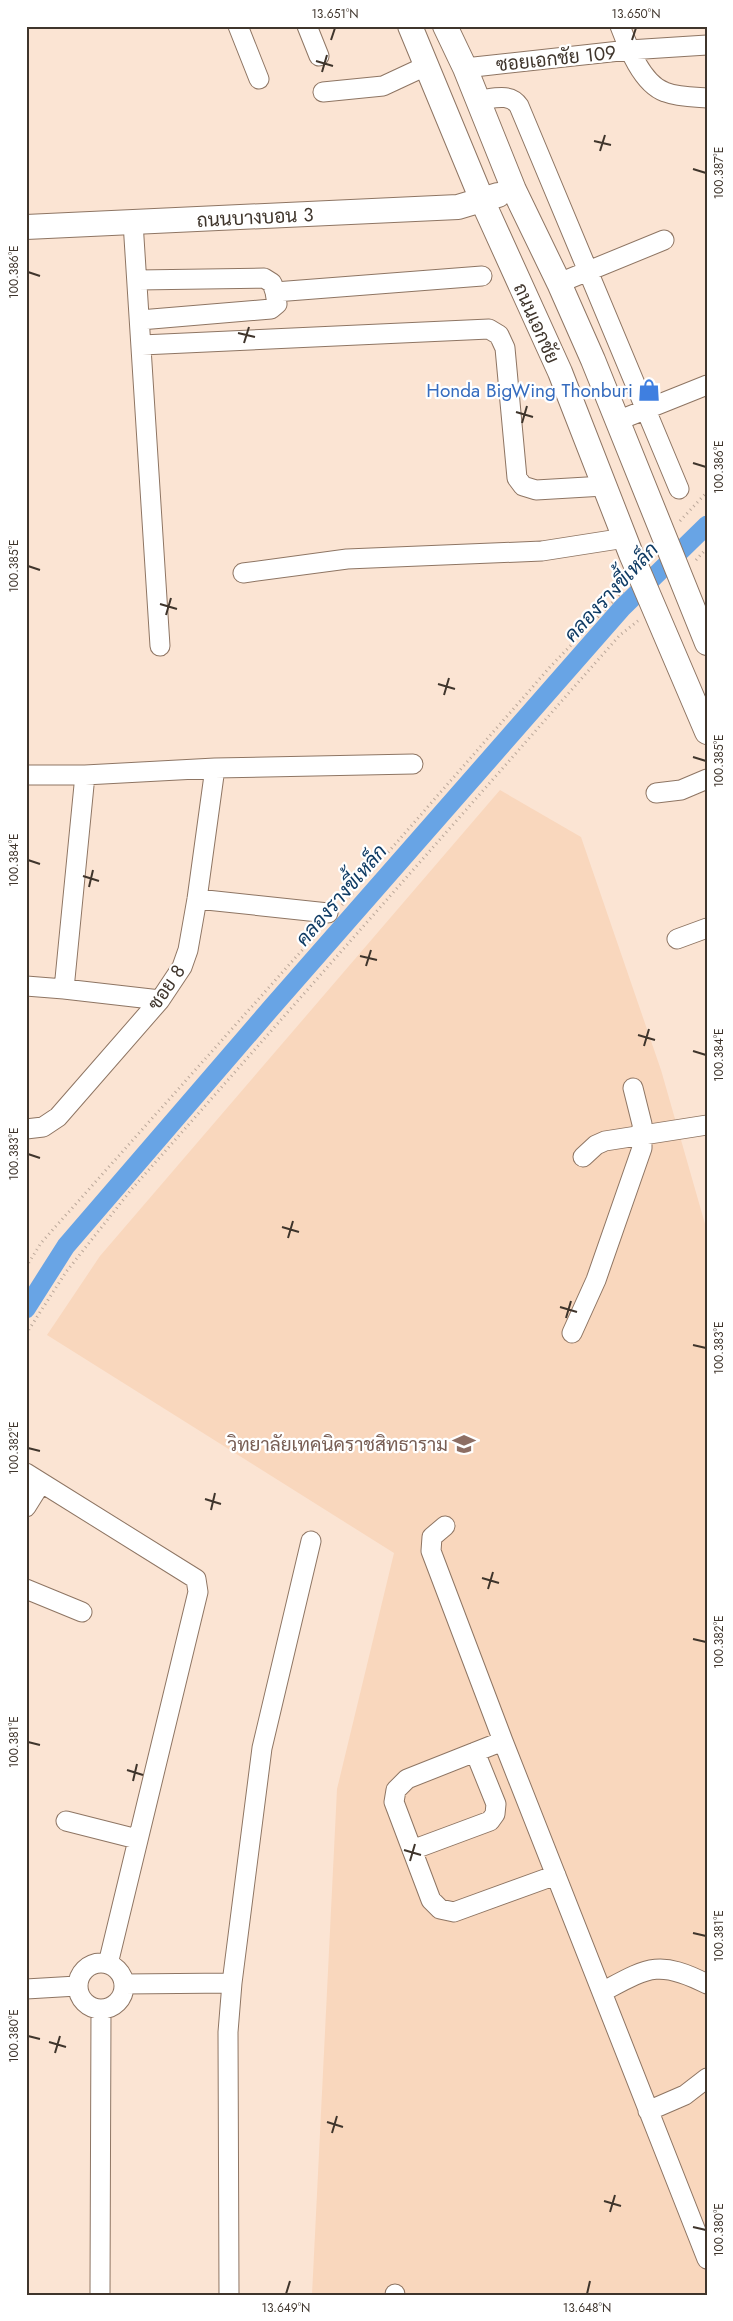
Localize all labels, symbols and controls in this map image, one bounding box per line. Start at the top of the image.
text: 13.651°N [311,5,359,23]
text: 13.650°N [612,5,660,23]
street label: ซอยเอกชัย 109 [495,39,617,78]
text: 100.387°E [710,147,728,199]
street label: ถนนบางบอน 3 [196,201,314,234]
text: 100.386°E [5,245,23,299]
street label: ถนนเอกชัย [507,279,566,368]
place label: Honda BigWing Thonburi [426,377,633,404]
shop icon: Honda BigWing Thonburi [636,377,662,403]
text: 100.386°E [710,440,728,494]
water label: คลองรางขี้เหล็ก [555,533,665,649]
text: 100.385°E [5,539,23,593]
text: 100.385°E [710,734,728,788]
text: 100.384°E [5,833,23,887]
water label: คลองรางขี้เหล็ก [286,835,394,953]
street label: ซอย 8 [141,959,192,1015]
text: 100.384°E [710,1028,728,1082]
text: 100.383°E [5,1128,23,1181]
text: 100.383°E [710,1322,728,1375]
text: 100.382°E [5,1421,23,1475]
place label: วิทยาลัยเทคนิคราชสิทธาราม [227,1431,448,1458]
school or university icon: วิทยาลัยเทคนิคราชสิทธาราม [451,1431,477,1457]
text: 100.382°E [710,1615,728,1669]
text: 100.381°E [5,1716,23,1768]
text: 100.381°E [710,1910,728,1962]
text: 100.380°E [5,2009,23,2063]
text: 100.380°E [710,2203,728,2257]
text: 13.649°N [262,2299,310,2317]
text: 13.648°N [563,2299,611,2317]

